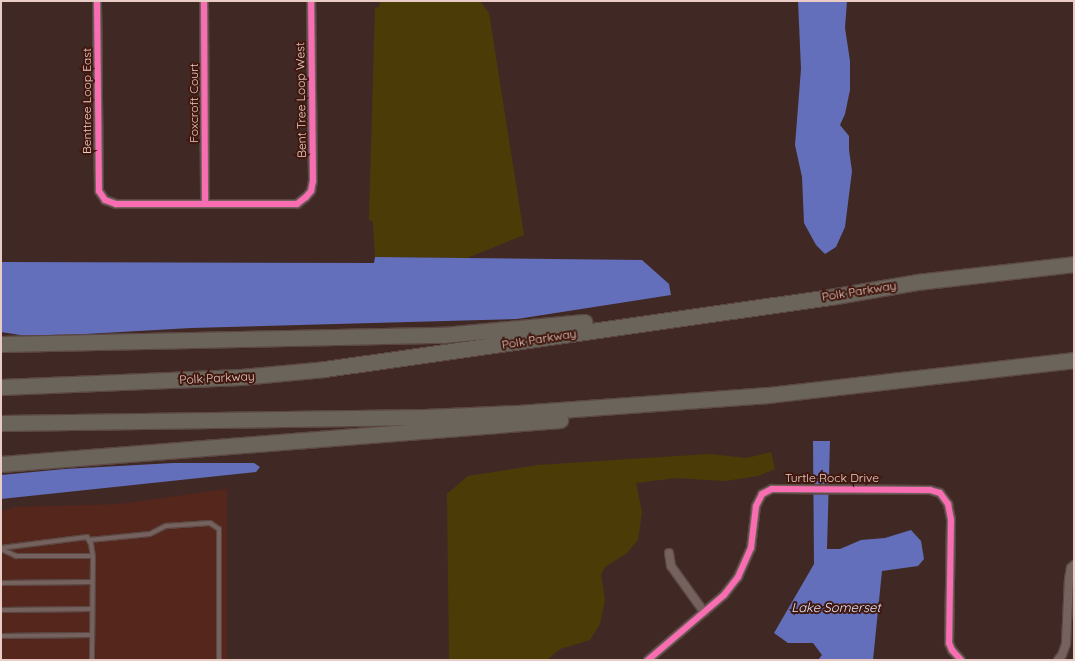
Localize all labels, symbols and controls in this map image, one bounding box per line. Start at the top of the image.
street label: Bent Tree Loop West [293,42,309,158]
street label: Benttree Loop East [80,48,94,154]
street label: Foxcroft Court [187,63,201,143]
street label: Polk Parkway [821,278,897,304]
street label: Polk Parkway [501,326,577,352]
street label: Polk Parkway [179,369,255,387]
street label: Turtle Rock Drive [785,471,879,485]
water label: Lake Somerset [791,599,881,615]

